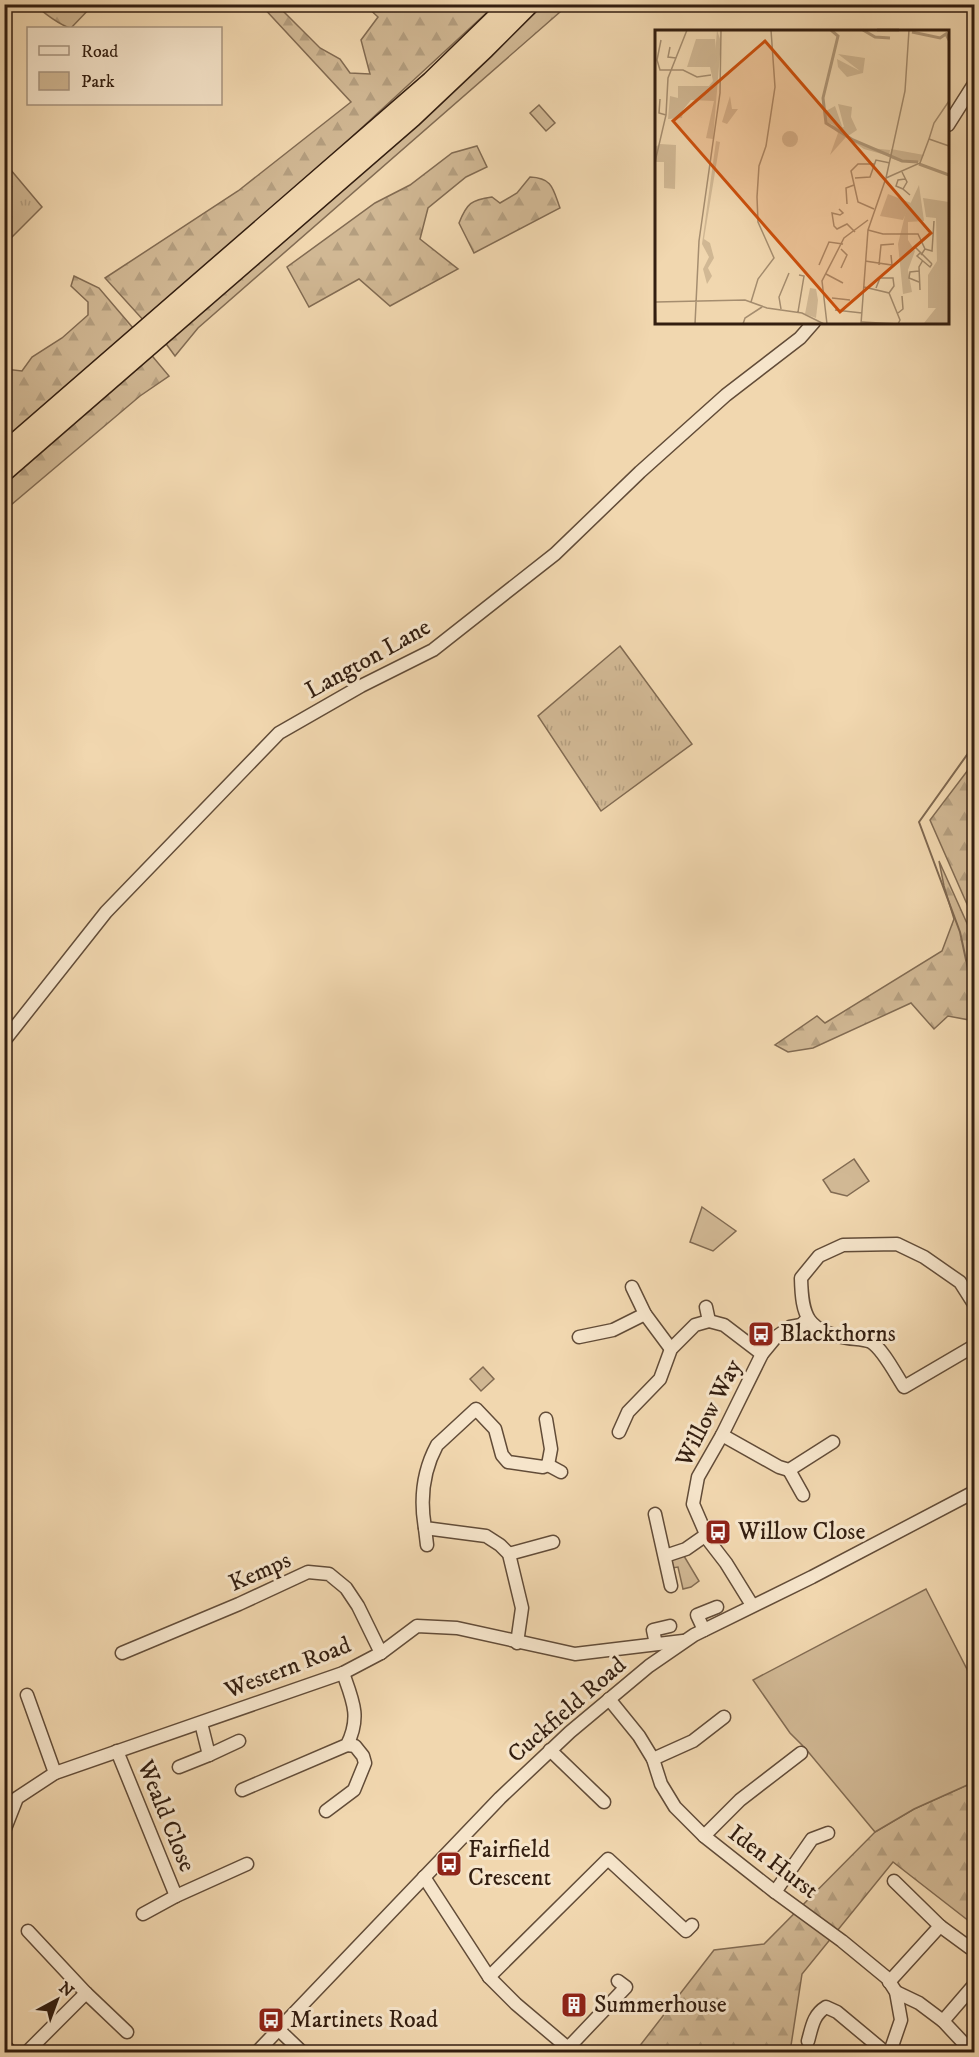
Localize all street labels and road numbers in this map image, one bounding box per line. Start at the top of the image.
street label: Langton Lane [300,612,436,706]
street label: Willow Way [669,1354,749,1473]
street label: Kemps [224,1545,296,1599]
street label: Western Road [220,1630,355,1706]
street label: Cuckfield Road [502,1650,632,1770]
street label: Weald Close [130,1755,202,1876]
street label: Iden Hurst [722,1818,824,1906]

